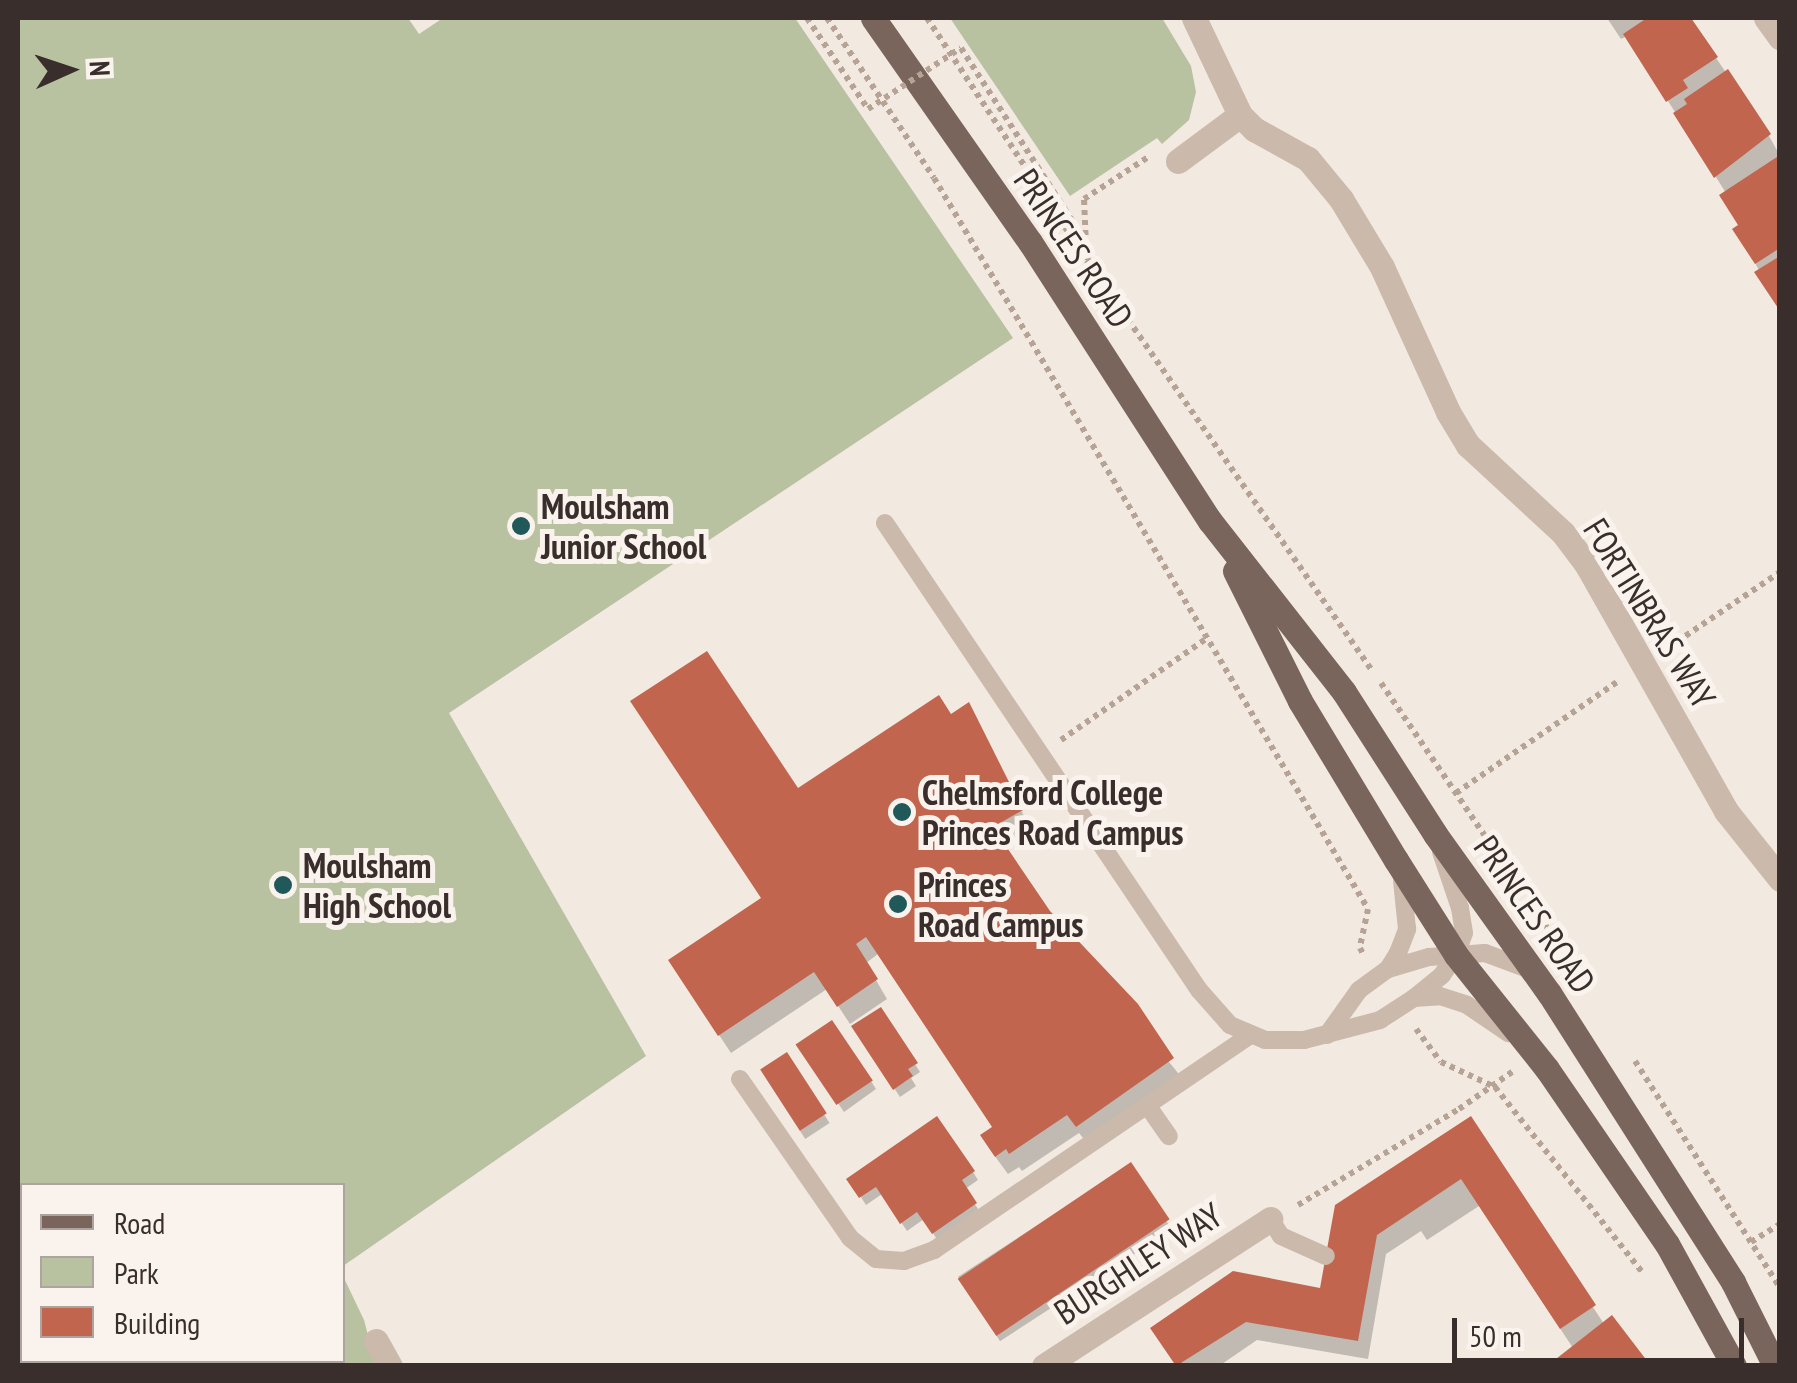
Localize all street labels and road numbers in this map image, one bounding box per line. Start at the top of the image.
street label: PRINCES ROAD [1006,161,1142,335]
street label: FORTINBRAS WAY [1575,510,1725,716]
street label: PRINCES ROAD [1466,827,1604,1001]
street label: BURGHLEY WAY [1046,1193,1230,1333]

